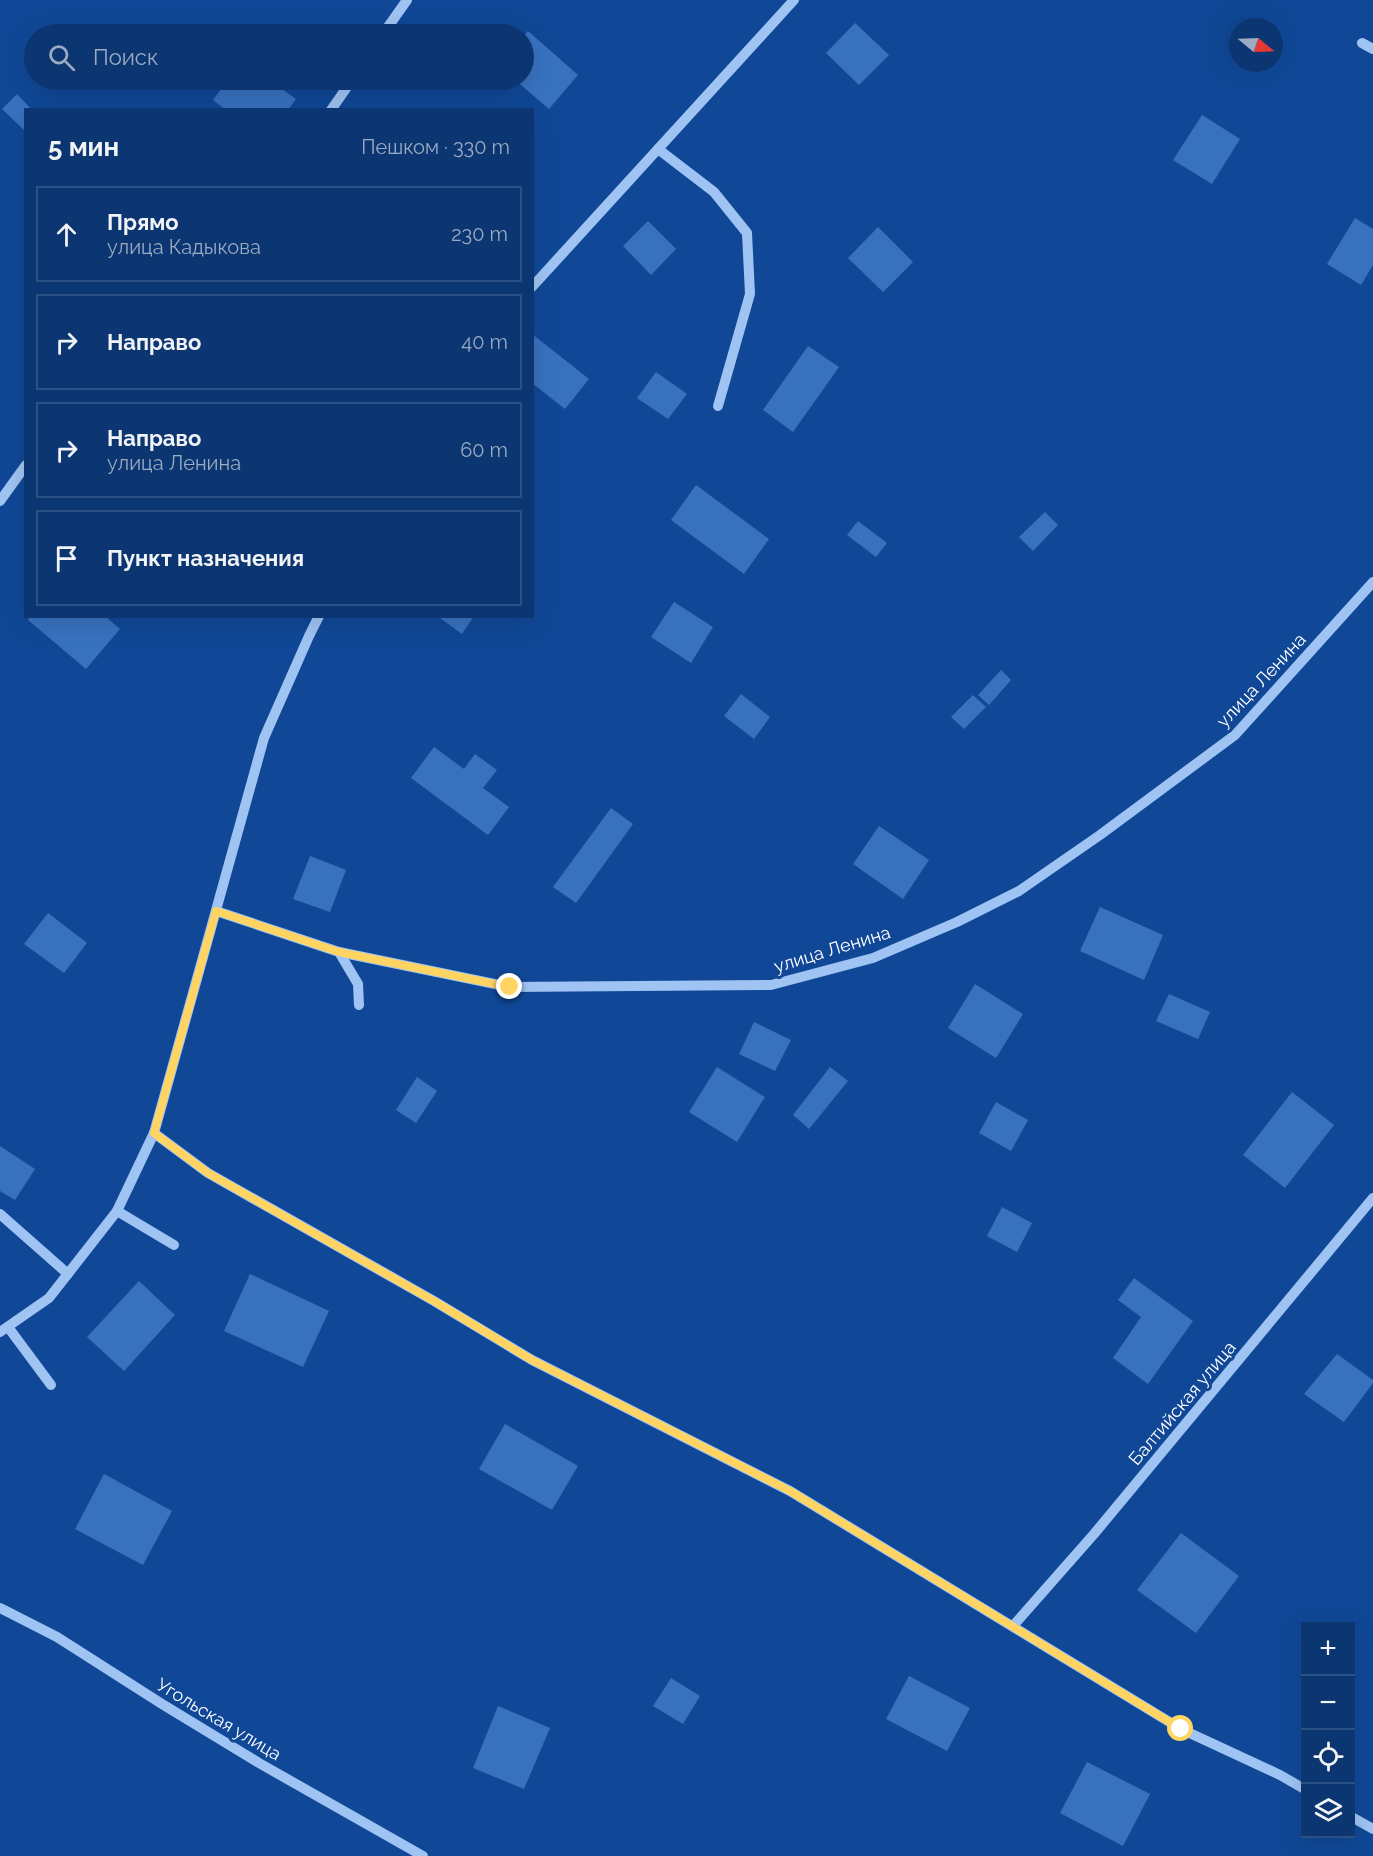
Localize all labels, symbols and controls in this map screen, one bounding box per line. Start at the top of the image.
north arrow [1229,18,1283,72]
search box [24,24,534,90]
icon: search [45,41,78,74]
text: Поиск [93,44,158,70]
text: 5 мин [48,132,119,162]
text: Пешком · 330 m [361,135,510,159]
text: Прямо [107,209,179,235]
icon: ahead [50,218,83,251]
text: 230 m [451,222,508,246]
text: улица Кадыкова [107,235,261,259]
icon: right [50,326,83,359]
text: Направо [107,329,201,355]
text: 40 m [461,330,508,354]
text: Направо [107,425,201,451]
icon: right [50,434,83,467]
text: 60 m [460,438,508,462]
text: улица Ленина [107,451,241,475]
icon: arrive [50,542,83,575]
text: Пункт назначения [107,545,304,571]
street label: улица Ленина [1212,629,1310,731]
street label: улица Ленина [771,921,893,977]
route end [496,973,522,999]
street label: Балтийская улица [1124,1337,1240,1469]
map controls [1301,1622,1355,1838]
button: + [1301,1622,1355,1676]
street label: Угольская улица [153,1674,285,1764]
button: − [1301,1676,1355,1730]
route start [1167,1715,1193,1741]
button: locate [1301,1730,1355,1784]
button: layers [1301,1784,1355,1838]

